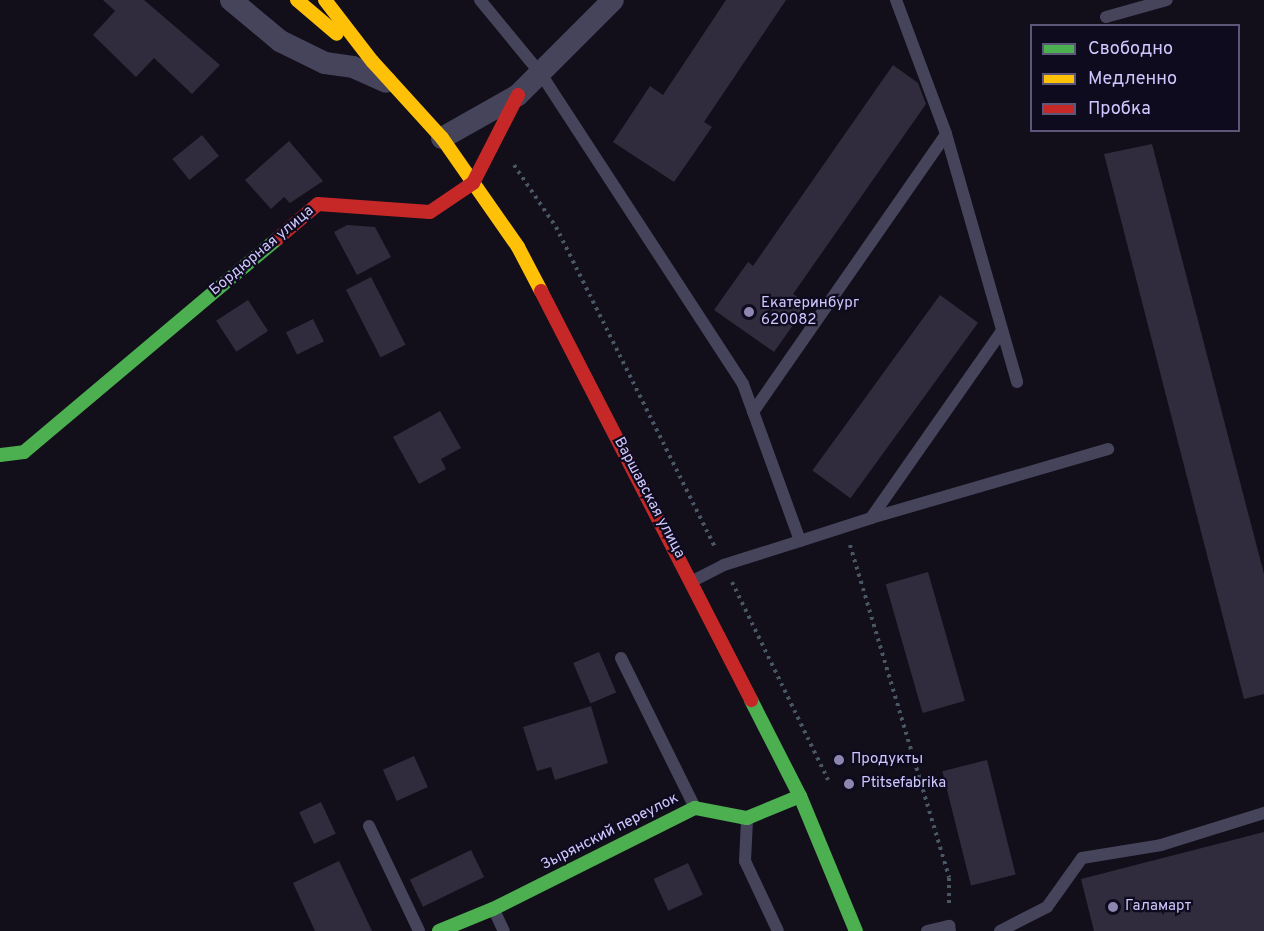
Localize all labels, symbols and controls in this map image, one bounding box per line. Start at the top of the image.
legend [1030,24,1240,132]
text: Свободно [1088,38,1173,61]
text: Медленно [1088,68,1177,91]
text: Пробка [1088,98,1151,121]
street label: Бордюрная улица [206,202,318,300]
place label: Екатеринбург 620082 [761,294,859,329]
marker: Екатеринбург 620082 [742,305,756,319]
street label: Варшавская улица [610,434,688,562]
place label: Продукты [851,751,923,769]
marker: Продукты [832,753,846,767]
place label: Ptitsefabrika [861,775,946,793]
marker: Ptitsefabrika [842,777,856,791]
street label: Зырянский переулок [538,789,682,875]
place label: Галамарт [1125,898,1191,916]
marker: Галамарт [1106,900,1120,914]

